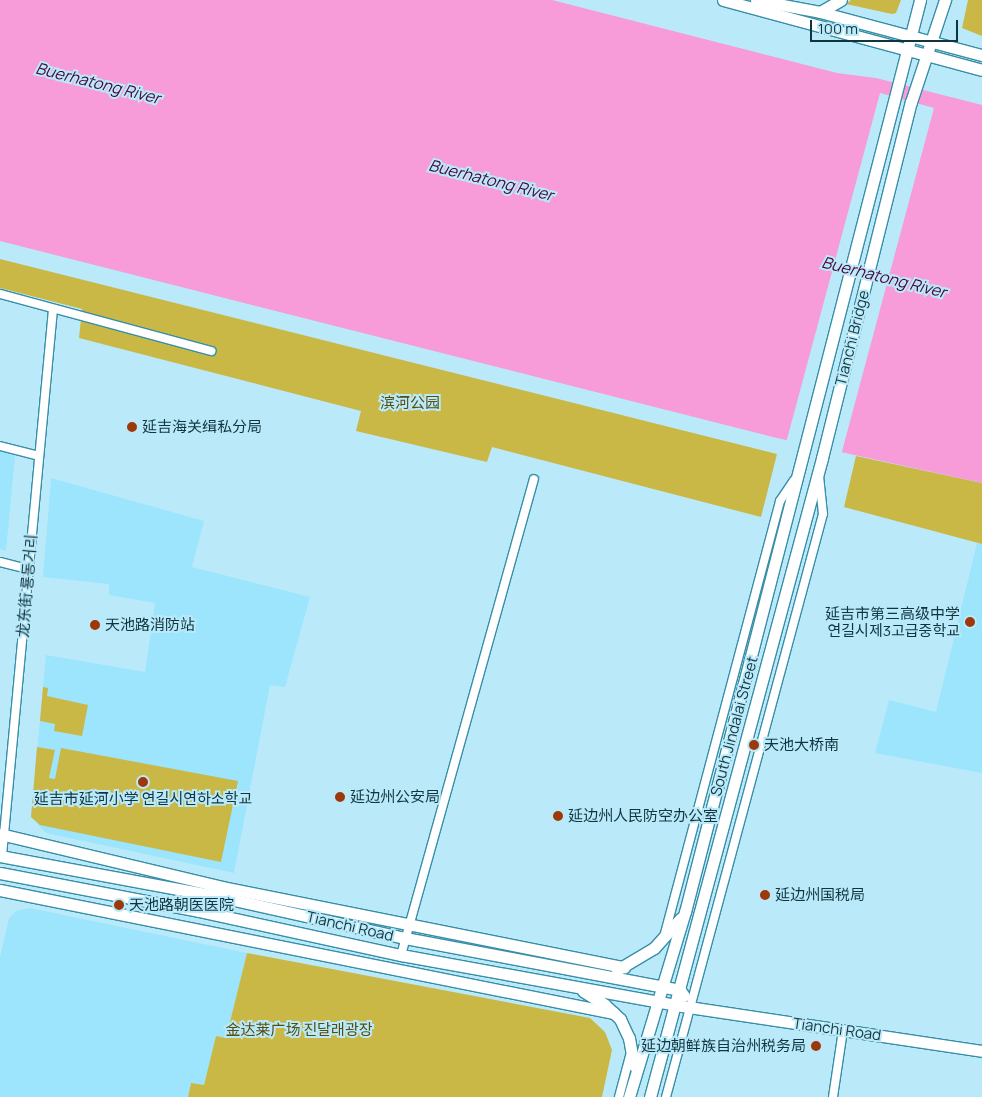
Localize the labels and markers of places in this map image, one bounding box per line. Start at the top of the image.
place label: 延吉海关缉私分局 [142,418,262,436]
marker: 延吉海关缉私分局 [126,421,138,433]
place label: 延吉市第三高级中学 연길시제3고급중학교 [825,604,960,639]
place label: 天池路消防站 [105,616,195,634]
marker: 延吉市第三高级中学 연길시제3고급중학교 [964,616,976,628]
marker: 天池路消防站 [89,619,101,631]
place label: 天池大桥南 [764,736,839,754]
marker: 天池大桥南 [748,739,760,751]
marker: 延吉市延河小学 연길시연하소학교 [137,776,149,788]
place label: 延边州公安局 [350,788,440,806]
place label: 延吉市延河小学 연길시연하소학교 [34,790,252,808]
marker: 延边州公安局 [334,791,346,803]
place label: 延边州人民防空办公室 [568,807,718,825]
marker: 延边州人民防空办公室 [552,810,564,822]
place label: 延边州国税局 [775,886,865,904]
marker: 延边州国税局 [759,889,771,901]
place label: 天池路朝医医院 [129,896,234,914]
marker: 天池路朝医医院 [113,899,125,911]
place label: 延边朝鲜族自治州税务局 [641,1037,806,1055]
marker: 延边朝鲜族自治州税务局 [810,1040,822,1052]

